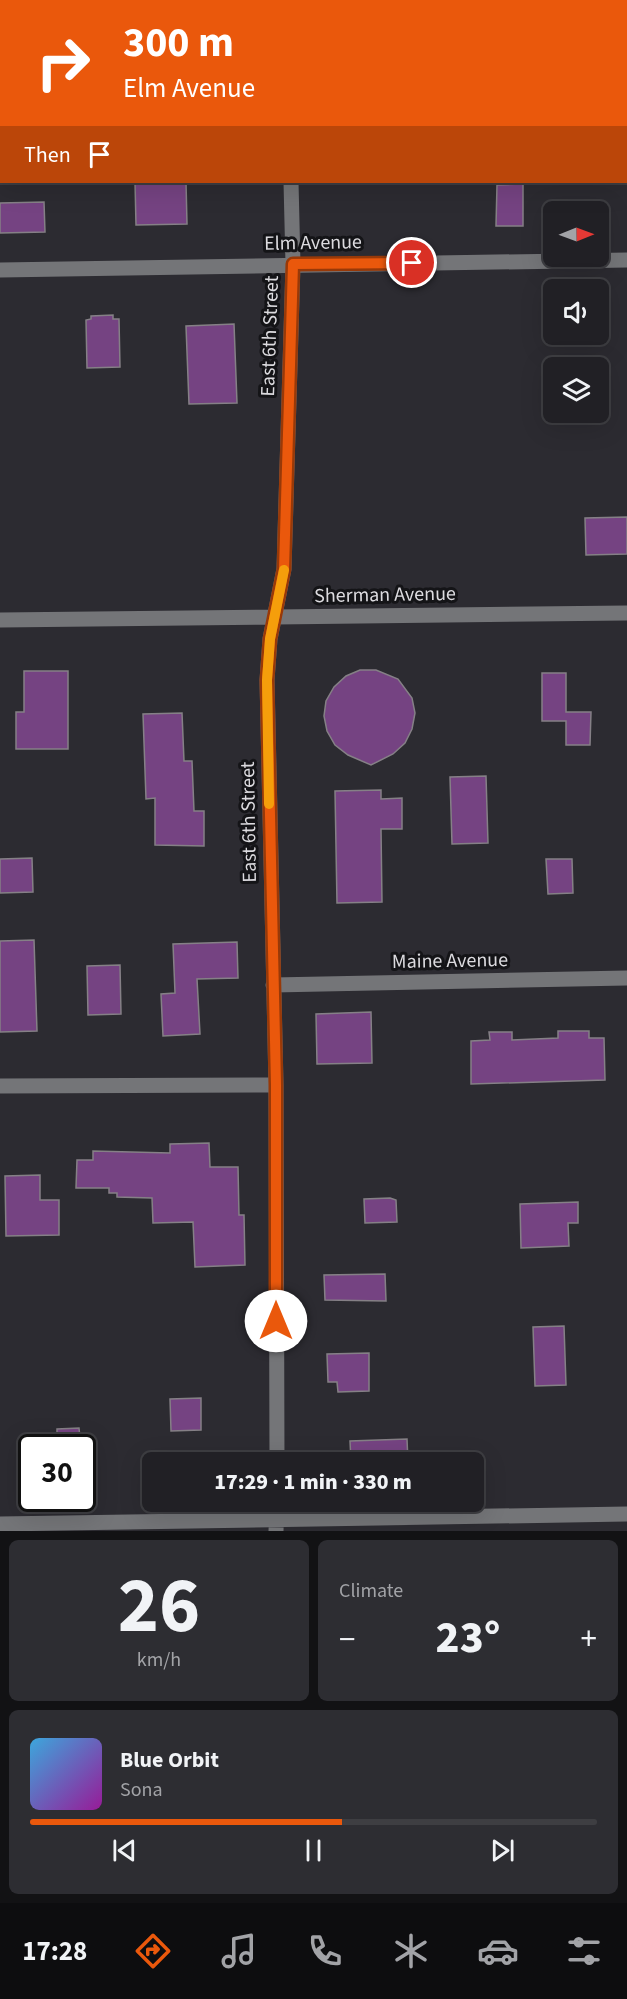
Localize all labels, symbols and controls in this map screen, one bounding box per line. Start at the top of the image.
text: 300 m [123,13,234,73]
icon: right [24,24,102,102]
text: Elm Avenue [123,69,255,108]
icon: arrive [83,138,116,171]
text: Then [24,139,71,171]
north arrow [543,201,609,267]
map controls [543,201,609,423]
street label: Elm Avenue [264,228,362,258]
pin [386,237,437,288]
icon: arrive [395,246,428,279]
street label: East 6th Street [254,275,286,397]
button: sound [543,279,609,345]
button: layers [543,357,609,423]
street label: Sherman Avenue [314,580,456,610]
street label: East 6th Street [234,761,264,883]
street label: Maine Avenue [392,946,508,976]
position arrow [244,1289,308,1353]
speed limit sign: 30 [18,1434,96,1512]
text: 17:29 · 1 min · 330 m [214,1466,412,1498]
text: 26 [118,1551,200,1662]
text: Climate [339,1577,403,1605]
text: 23° [436,1606,500,1670]
text: − [339,1616,355,1663]
text: + [581,1616,597,1663]
text: km/h [137,1646,181,1674]
text: Blue Orbit [120,1744,219,1776]
text: Sona [120,1776,163,1804]
icon: previous [108,1834,141,1867]
icon: pause [297,1834,330,1867]
icon: next [486,1834,519,1867]
icon: directions [132,1930,174,1972]
icon: music [218,1930,260,1972]
icon: phone [304,1930,346,1972]
icon: climate [390,1930,432,1972]
icon: car [477,1930,519,1972]
icon: filters [563,1930,605,1972]
text: 17:28 [22,1932,87,1971]

